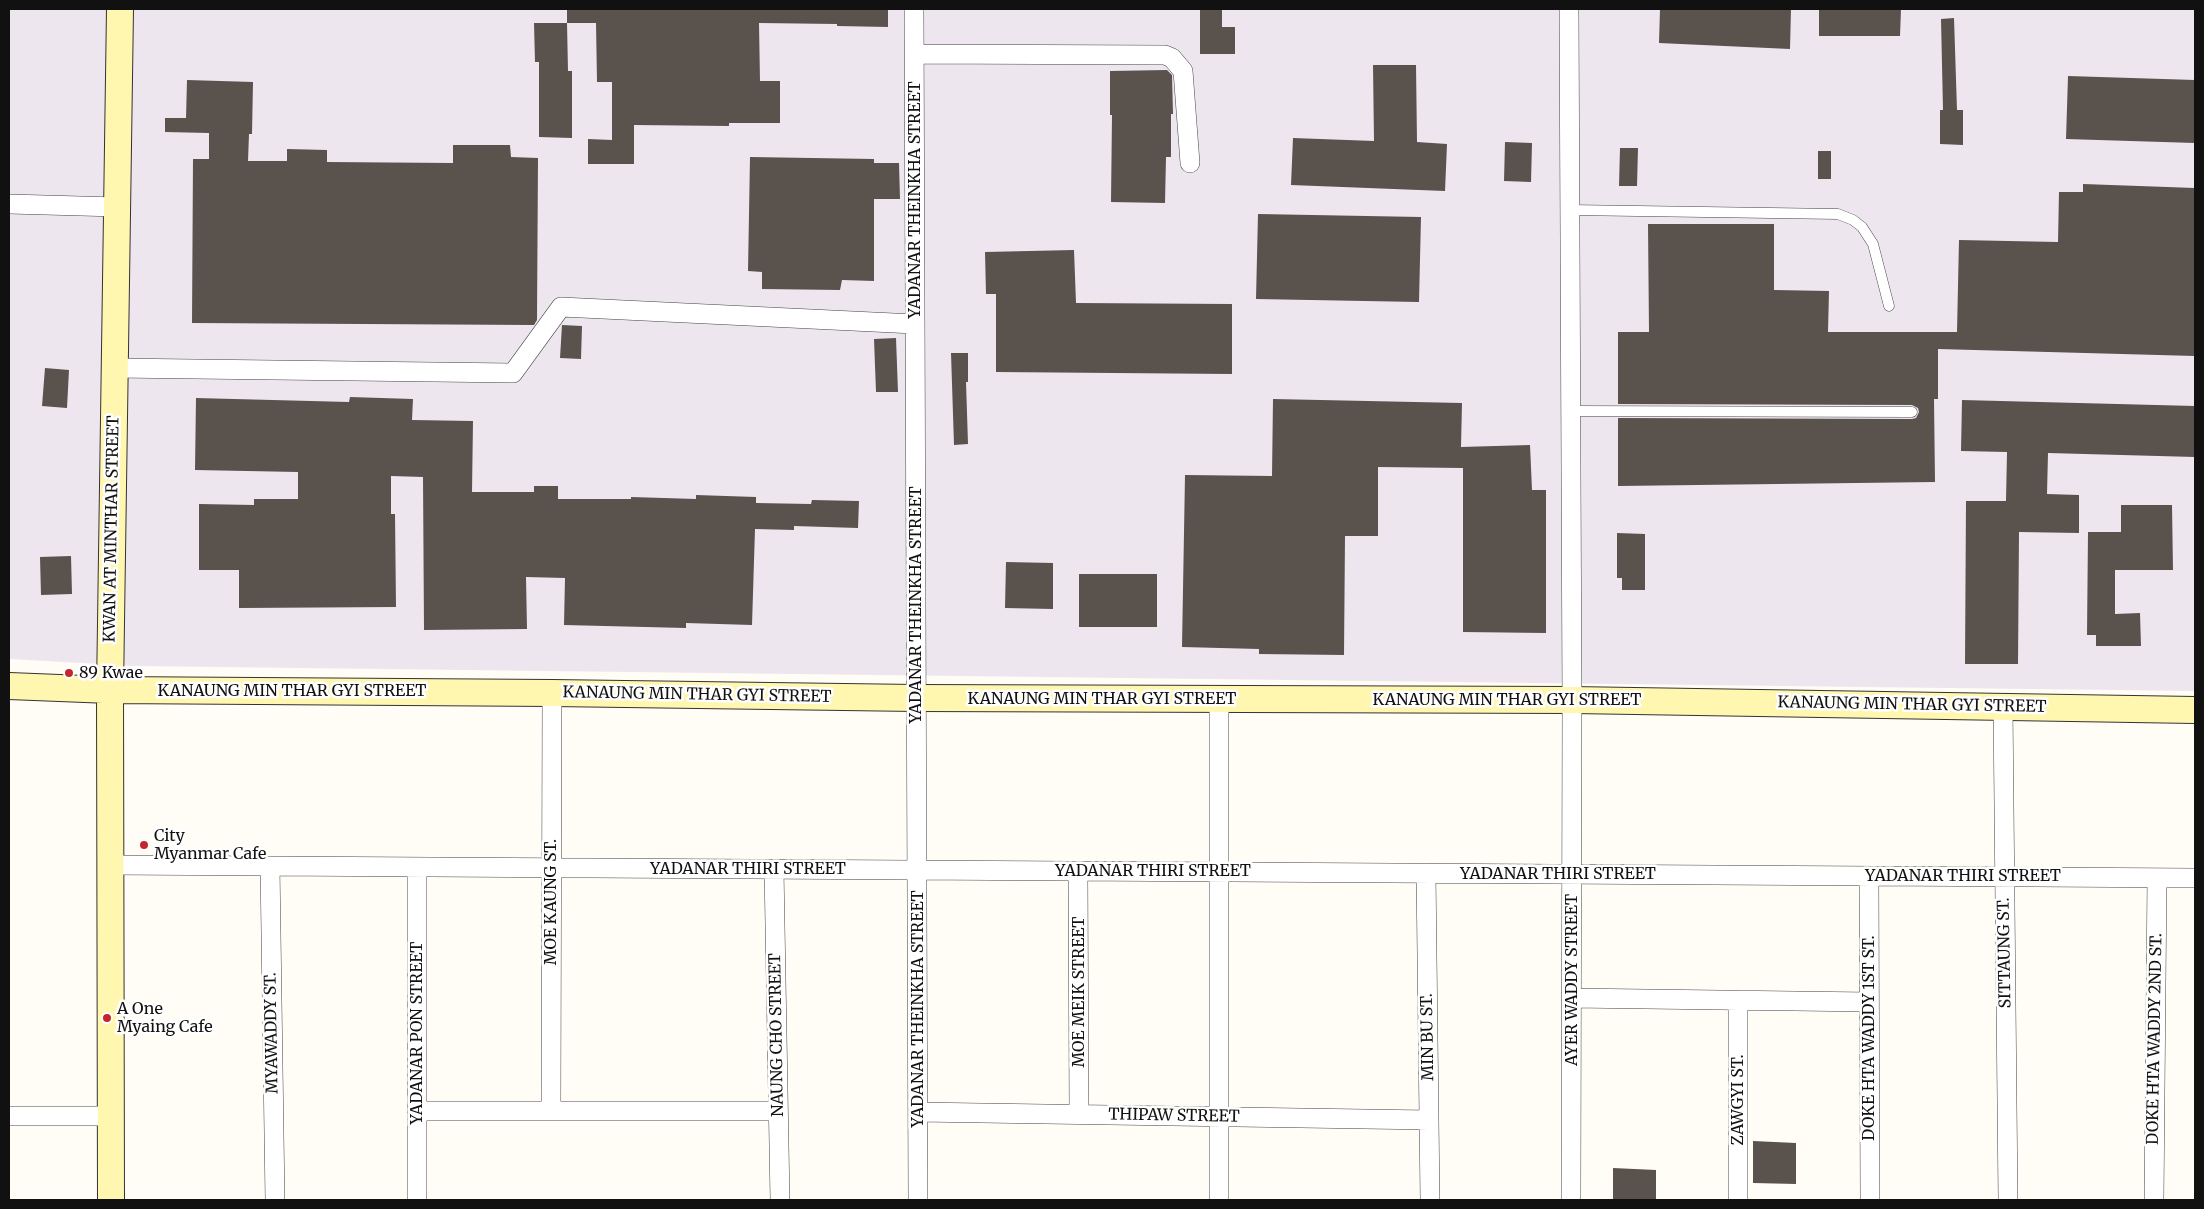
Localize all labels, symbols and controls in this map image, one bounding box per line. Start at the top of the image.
street label: YADANAR THEINKHA STREET [905,81,925,319]
street label: KWAN AT MINTHAR STREET [100,415,124,643]
street label: YADANAR THEINKHA STREET [906,486,926,724]
place label: 89 Kwae [79,663,143,683]
marker: 89 Kwae [63,667,75,679]
street label: KANAUNG MIN THAR GYI STREET [158,681,426,701]
street label: KANAUNG MIN THAR GYI STREET [562,683,832,707]
street label: KANAUNG MIN THAR GYI STREET [968,689,1236,709]
street label: KANAUNG MIN THAR GYI STREET [1373,690,1641,710]
street label: KANAUNG MIN THAR GYI STREET [1777,693,2047,717]
place label: City Myanmar Cafe [154,826,266,864]
marker: City Myanmar Cafe [138,839,150,851]
street label: MOE KAUNG ST. [541,839,561,965]
street label: YADANAR THIRI STREET [650,859,846,879]
street label: YADANAR THIRI STREET [1055,861,1251,881]
street label: YADANAR THIRI STREET [1460,864,1656,884]
street label: YADANAR THIRI STREET [1865,866,2061,886]
street label: YADANAR THEINKHA STREET [908,890,928,1128]
street label: AYER WADDY STREET [1562,894,1582,1066]
street label: SITTAUNG ST. [1994,897,2016,1009]
street label: MOE MEIK STREET [1069,917,1089,1067]
street label: DOKE HTA WADDY 2ND ST. [2144,933,2166,1145]
street label: DOKE HTA WADDY 1ST ST. [1859,935,1879,1141]
street label: YADANAR PON STREET [407,942,427,1124]
street label: NAUNG CHO STREET [766,953,788,1117]
street label: MYAWADDY ST. [261,972,283,1094]
street label: MIN BU ST. [1418,993,1438,1081]
place label: A One Myaing Cafe [117,999,212,1037]
marker: A One Myaing Cafe [101,1012,113,1024]
street label: ZAWGYI ST. [1728,1054,1748,1146]
street label: THIPAW STREET [1108,1105,1240,1127]

